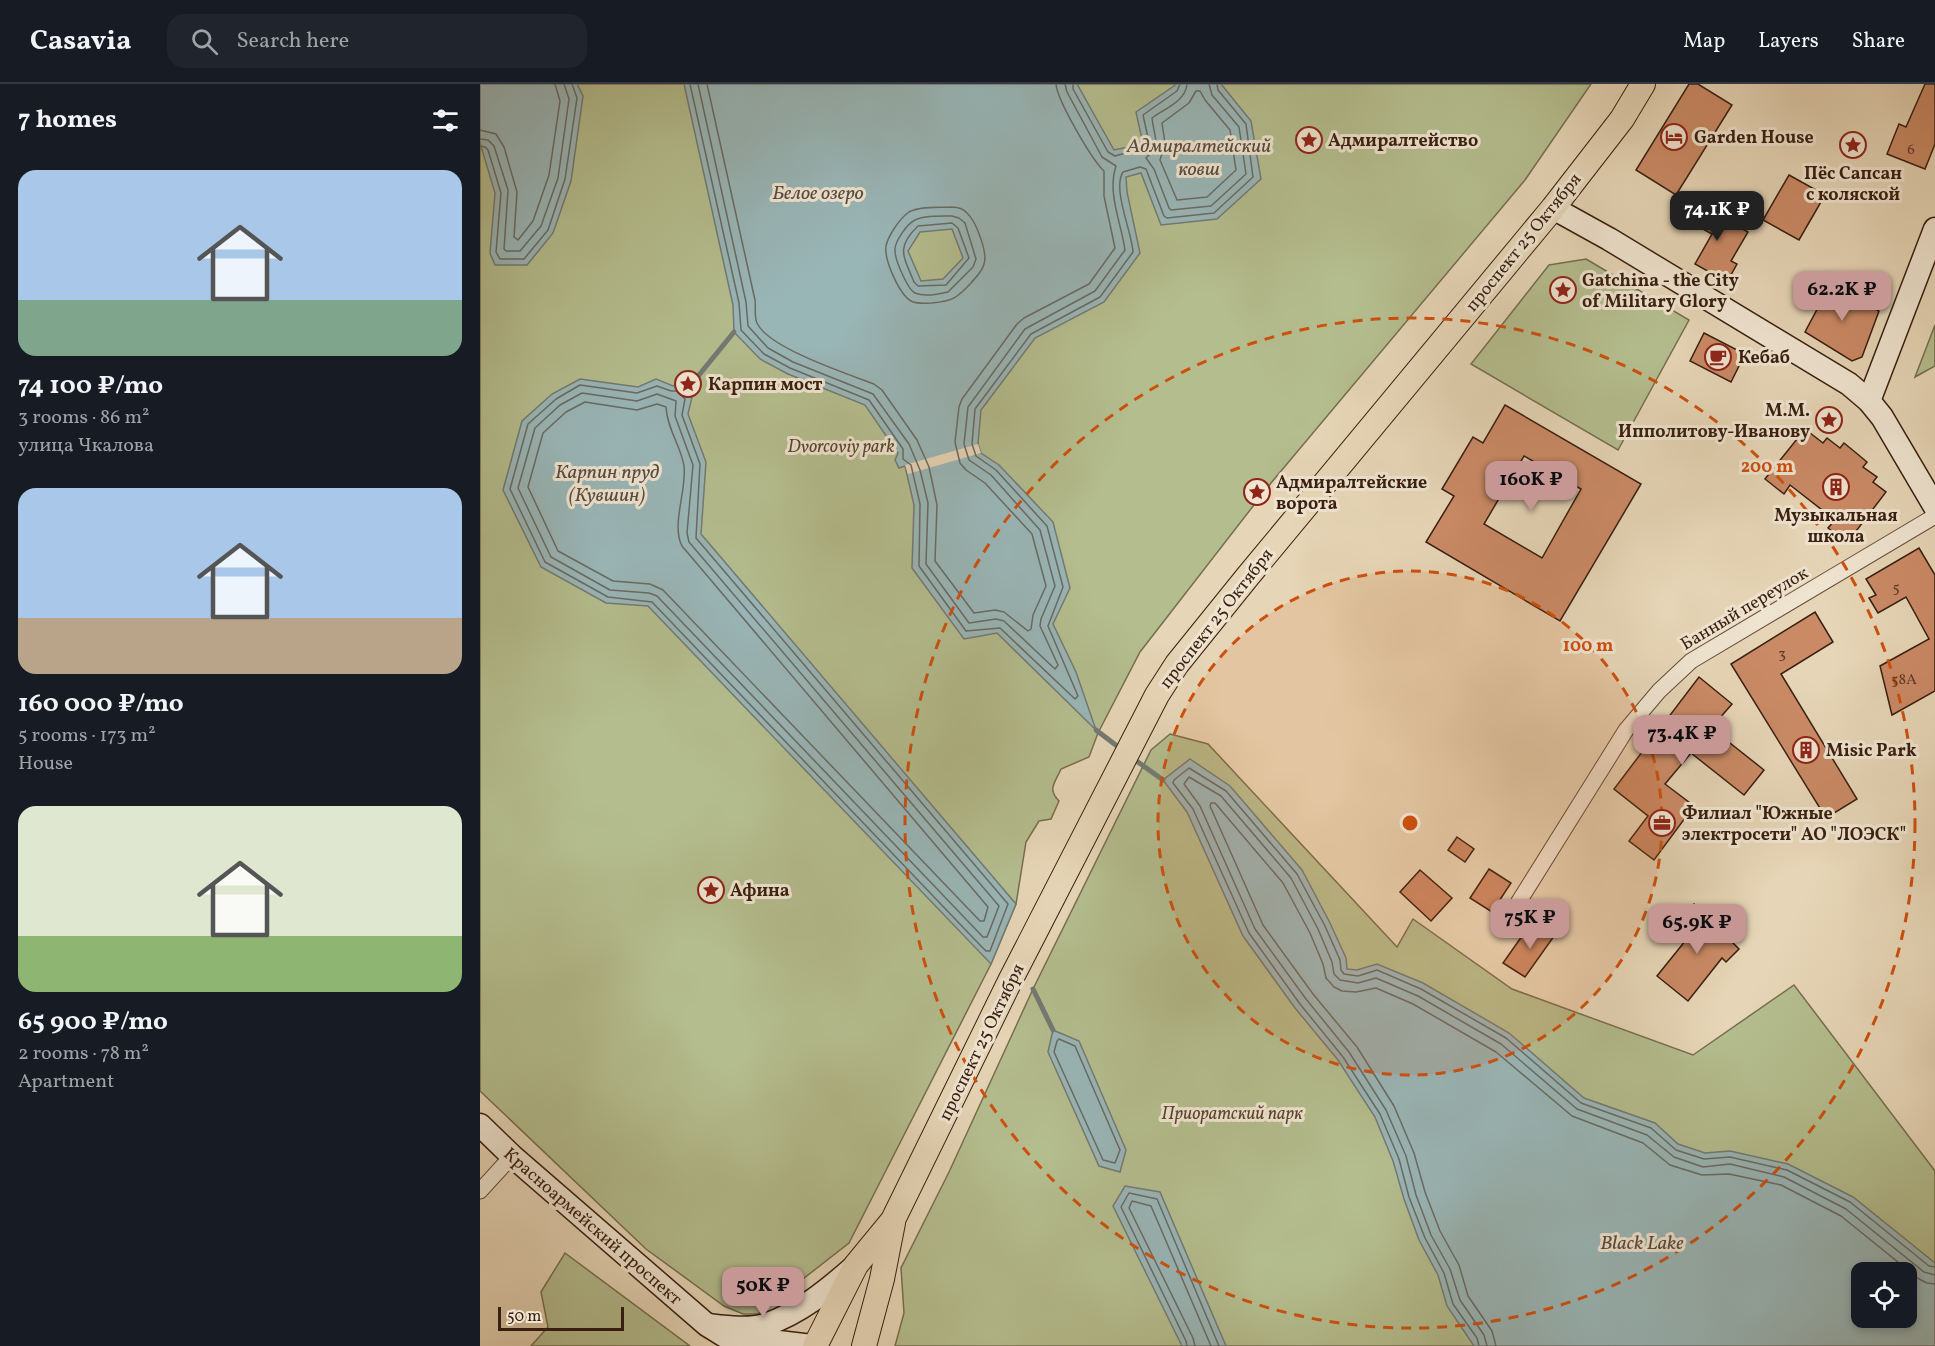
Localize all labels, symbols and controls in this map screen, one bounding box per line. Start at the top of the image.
search box [167,14,587,68]
text: Casavia [30,22,131,61]
icon: search [188,25,221,58]
text: Search here [236,26,349,57]
text: Map [1683,27,1725,56]
text: Layers [1758,27,1819,56]
text: Share [1852,27,1905,56]
text: 7 homes [18,102,117,138]
icon: filters [429,104,462,137]
hotel icon: Garden House [1659,122,1689,152]
place icon: Адмиралтейство [1294,125,1324,155]
place label: Garden House [1694,126,1814,151]
place label: Адмиралтейство [1328,129,1478,154]
place icon: Пёс Сапсан с коляской [1838,130,1868,160]
water label: Адмиралтейский ковш [1126,133,1271,184]
house number: 6 [1907,140,1915,161]
place label: Пёс Сапсан с коляской [1804,162,1902,208]
street label: проспект 25 Октября [1460,168,1588,318]
water label: Белое озеро [772,180,864,208]
pin: 74.1K ₽ [1662,191,1772,242]
text: 74.1K ₽ [1684,196,1750,224]
icon: home [186,209,294,317]
place label: Gatchina - the City of Military Glory [1582,269,1739,315]
pin: 62.2K ₽ [1787,271,1897,322]
place icon: Gatchina - the City of Military Glory [1548,275,1578,305]
text: 62.2K ₽ [1807,276,1877,304]
cafe icon: Кебаб [1703,342,1733,372]
place label: Кебаб [1738,346,1790,371]
text: 74 100 ₽/mo [18,368,163,404]
place icon: Карпин мост [673,369,703,399]
place label: Карпин мост [708,373,823,398]
place label: М.М. Ипполитову-Иванову [1618,399,1810,445]
text: 3 rooms · 86 m² [18,404,149,432]
place icon: М.М. Ипполитову-Иванову [1814,405,1844,435]
text: улица Чкалова [18,432,154,460]
park label: Dvorcoviy park [787,435,895,460]
text: 200 m [1741,455,1793,480]
water label: Карпин пруд (Кувшин) [555,459,659,510]
pin: 160K ₽ [1482,461,1580,512]
text: 160K ₽ [1499,466,1563,494]
place label: Адмиралтейские ворота [1276,471,1427,517]
building icon: Музыкальная школа [1821,472,1851,502]
place icon: Адмиралтейские ворота [1242,477,1272,507]
place label: Музыкальная школа [1774,504,1898,550]
icon: home [186,527,294,635]
street label: проспект 25 Октября [1154,544,1280,694]
street label: Банный переулок [1676,561,1814,657]
house number: 5 [1892,578,1900,599]
text: 100 m [1563,634,1613,659]
house number: 3 [1778,644,1786,665]
house number: 58А [1891,670,1917,691]
text: 160 000 ₽/mo [18,686,184,722]
pin: 73.4K ₽ [1627,715,1737,766]
text: 73.4K ₽ [1647,720,1717,748]
text: 5 rooms · 173 m² [18,722,156,750]
building icon: Misic Park [1791,735,1821,765]
place label: Misic Park [1826,739,1917,764]
text: House [18,750,73,778]
place label: Филиал "Южные электросети" АО "ЛОЭСК" [1682,802,1906,848]
office icon: Филиал "Южные электросети" АО "ЛОЭСК" [1647,808,1677,838]
centre of rings [1400,813,1420,833]
icon: home [186,845,294,953]
place icon: Афина [696,875,726,905]
place label: Афина [730,879,790,904]
pin: 75K ₽ [1488,899,1572,950]
text: 75K ₽ [1504,904,1556,932]
pin: 65.9K ₽ [1642,904,1752,955]
text: 65.9K ₽ [1662,909,1732,937]
street label: проспект 25 Октября [933,960,1031,1125]
text: 65 900 ₽/mo [18,1004,168,1040]
text: 2 rooms · 78 m² [18,1040,149,1068]
text: Apartment [18,1068,114,1096]
park label: Приоратский парк [1162,1102,1303,1127]
street label: Красноармейский проспект [497,1142,687,1312]
water label: Black Lake [1600,1230,1684,1258]
map controls [1851,1262,1917,1328]
button: locate [1851,1262,1917,1328]
pin: 50K ₽ [721,1267,805,1318]
text: 50K ₽ [736,1272,790,1300]
scale bar [498,1304,624,1332]
text: 50 m [507,1306,541,1328]

